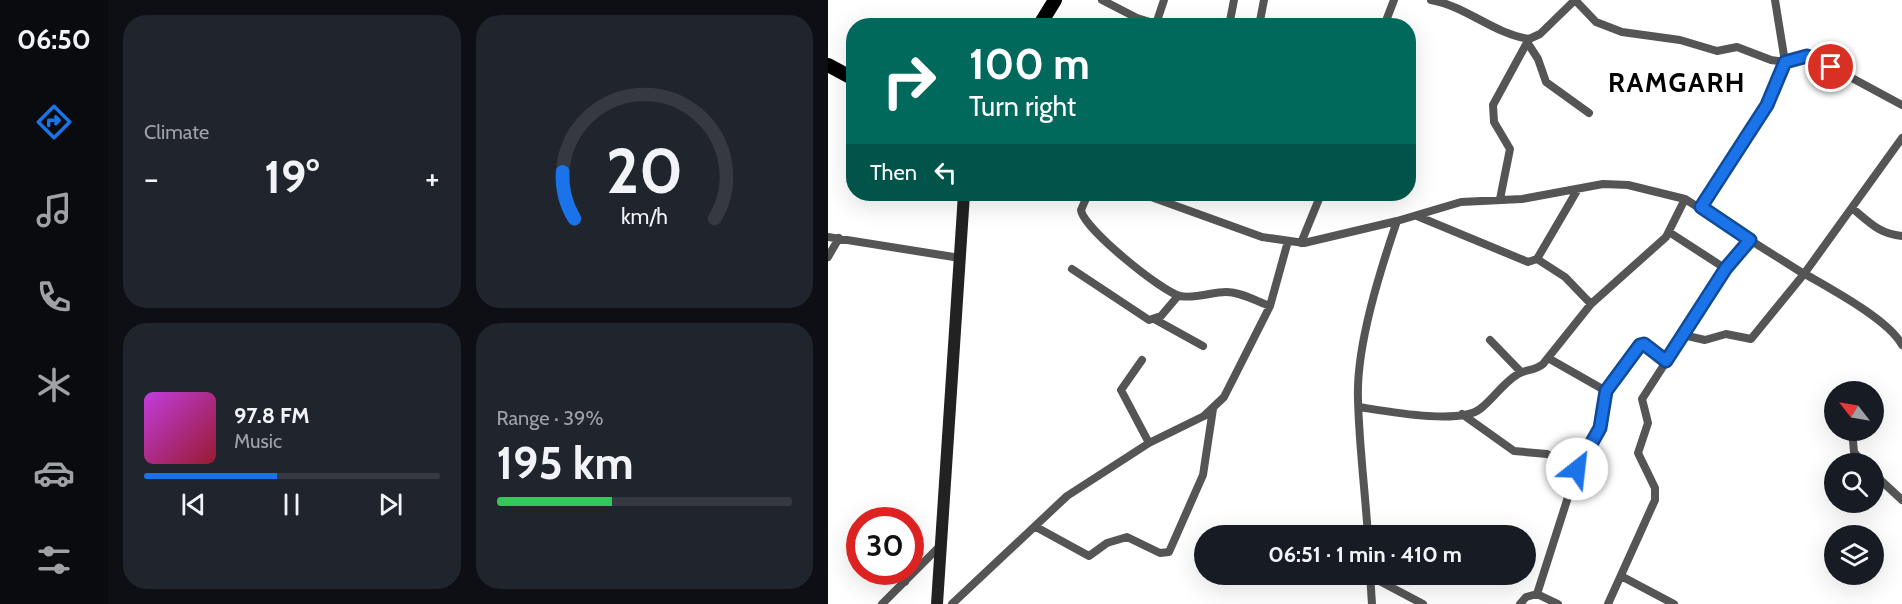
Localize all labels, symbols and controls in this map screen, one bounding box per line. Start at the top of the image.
text: 06:50 [17,23,91,56]
text: 100 m [969,38,1090,90]
pin [1805,41,1856,92]
icon: right [870,42,948,120]
icon: arrive [1814,50,1847,83]
district label: RAMGARH [1608,66,1746,99]
text: Turn right [969,90,1076,123]
icon: directions [33,101,75,143]
text: Climate [144,120,209,144]
text: 20 [606,133,683,209]
text: 19° [264,150,319,204]
icon: left [929,156,962,189]
text: − [144,158,159,198]
text: + [425,158,440,198]
text: Then [870,159,917,186]
icon: music [33,189,75,231]
text: km/h [621,203,668,229]
icon: phone [33,276,75,318]
icon: climate [33,364,75,406]
north arrow [1824,381,1884,441]
map controls [1824,381,1884,585]
text: 97.8 FM [234,402,309,429]
text: Range · 39% [497,406,603,430]
text: Music [234,429,282,453]
text: 195 km [497,436,634,490]
position arrow [1545,437,1609,501]
icon: car [33,452,75,494]
button: search [1824,453,1884,513]
icon: previous [177,488,210,521]
icon: pause [275,488,308,521]
icon: next [374,488,407,521]
speed limit sign: 30 [846,507,924,585]
button: layers [1824,525,1884,585]
icon: filters [33,539,75,581]
text: 06:51 · 1 min · 410 m [1268,541,1462,568]

